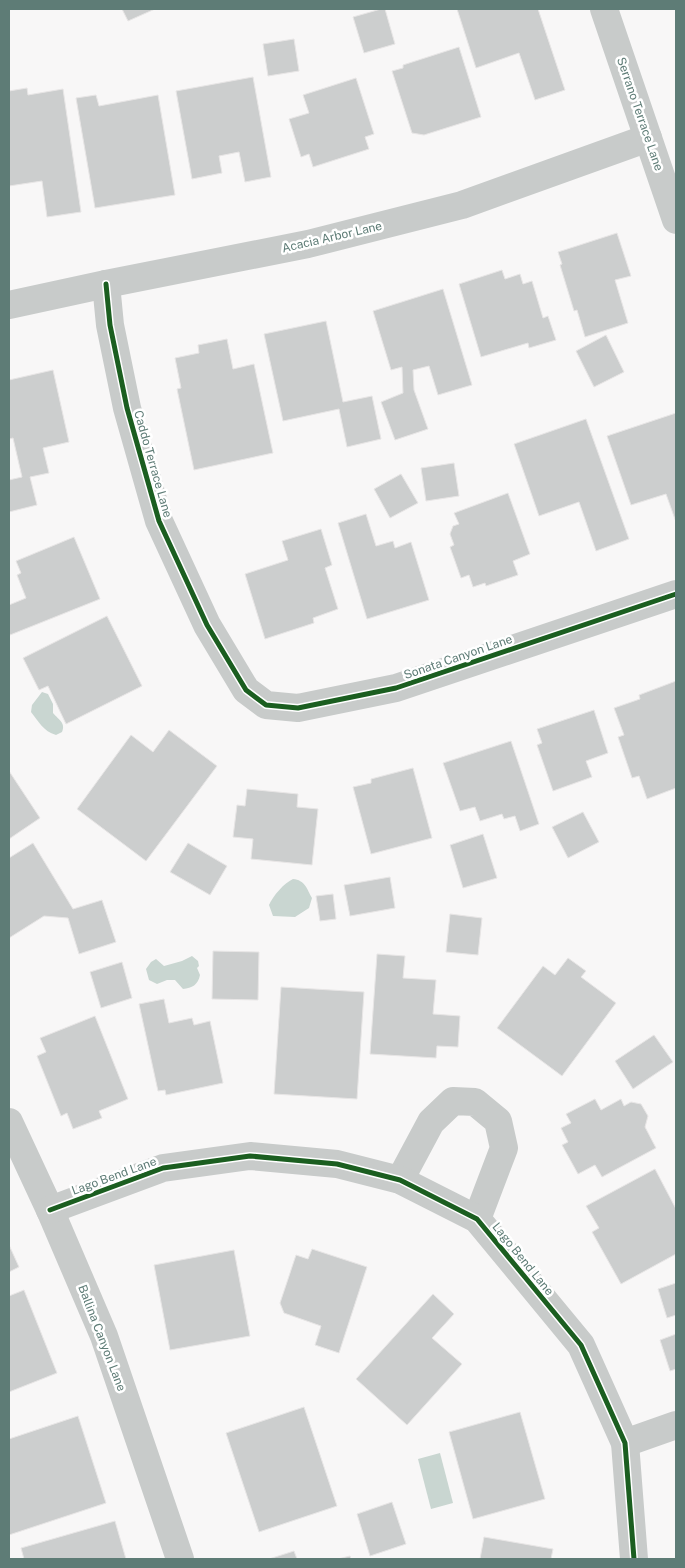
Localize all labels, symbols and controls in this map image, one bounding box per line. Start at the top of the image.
street label: Serrano Terrace Lane [614,55,666,173]
street label: Acacia Arbor Lane [281,219,384,255]
street label: Caddo Terrace Lane [131,409,175,519]
street label: Sonata Canyon Lane [402,632,514,682]
street label: Lago Bend Lane [70,1154,159,1198]
street label: Lago Bend Lane [489,1220,557,1298]
street label: Ballina Canyon Lane [75,1283,129,1393]

